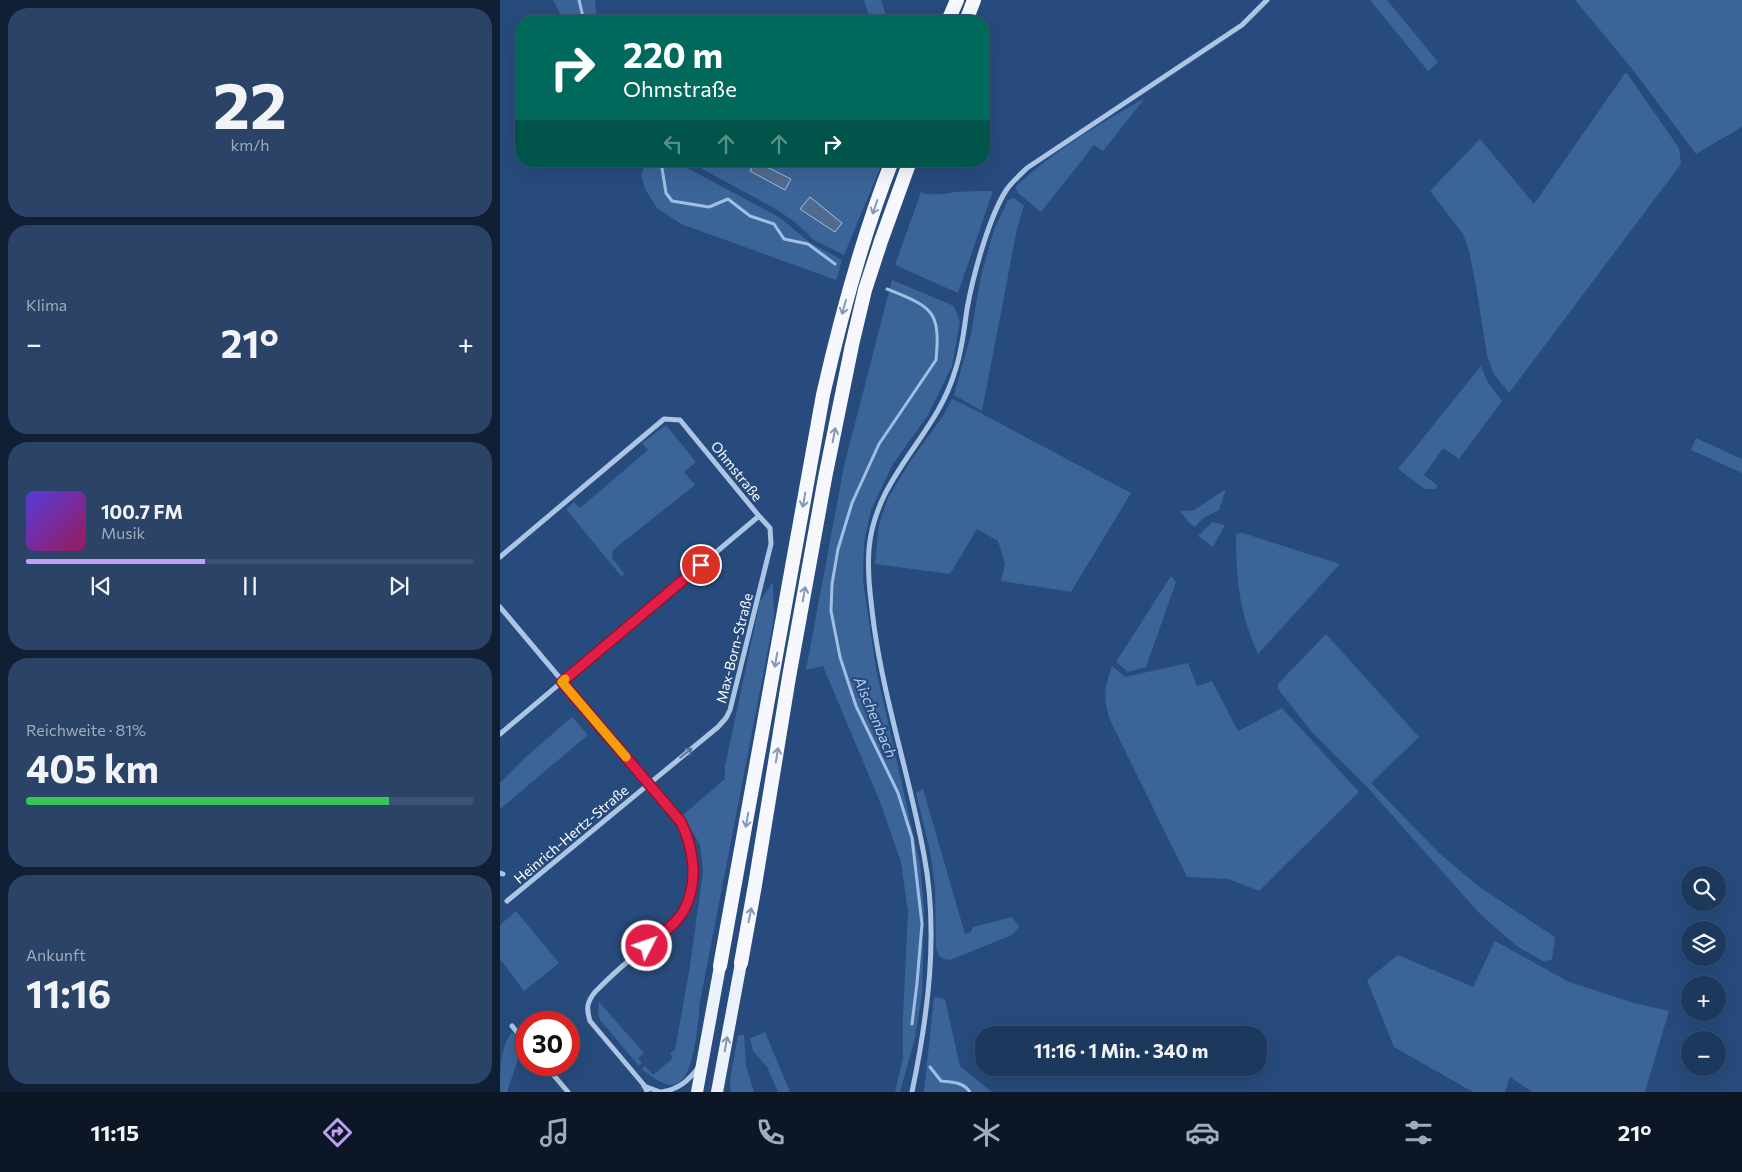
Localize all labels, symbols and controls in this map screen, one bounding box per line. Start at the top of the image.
text: 220 m [623,32,723,75]
icon: right [540,35,605,100]
text: 22 [213,63,287,142]
text: Ohmstraße [623,75,737,102]
icon: left [659,130,687,158]
icon: ahead [712,130,740,158]
icon: ahead [765,130,793,158]
icon: right [818,130,846,158]
text: km/h [231,135,269,154]
one-way arrow [870,199,880,215]
text: Klima [26,295,67,314]
one-way arrow [839,299,848,315]
text: 21° [221,319,279,366]
text: − [26,326,42,360]
text: + [458,326,474,360]
one-way arrow [829,427,839,443]
street label: Ohmstraße [708,438,766,504]
one-way arrow [799,492,809,508]
text: 100.7 FM [101,500,183,523]
text: Musik [101,523,145,542]
pin [680,544,722,586]
icon: arrive [687,551,715,579]
icon: previous [87,572,115,600]
icon: pause [236,572,264,600]
icon: next [385,572,413,600]
one-way arrow [800,587,810,603]
street label: Max-Born-Straße [712,591,756,705]
one-way arrow [770,652,780,668]
water label: Aischenbach [850,673,901,760]
text: Reichweite · 81% [26,720,146,739]
text: 405 km [26,744,159,791]
one-way arrow [680,747,693,759]
one-way arrow [772,747,782,763]
street label: Heinrich-Hertz-Straße [510,781,632,887]
one-way arrow [741,812,751,828]
map controls [1681,866,1726,1076]
button: search [1681,866,1726,911]
one-way arrow [745,907,755,923]
position arrow [620,919,672,971]
button: layers [1681,921,1726,966]
text: Ankunft [26,945,86,964]
text: 11:16 [26,969,111,1016]
button: + [1681,976,1726,1021]
speed limit sign: 30 [515,1011,580,1076]
button: − [1681,1031,1726,1076]
one-way arrow [721,1036,731,1052]
text: 11:16 · 1 Min. · 340 m [1034,1039,1208,1062]
icon: directions [320,1115,355,1150]
icon: music [537,1115,572,1150]
icon: phone [753,1115,788,1150]
icon: climate [969,1115,1004,1150]
icon: car [1185,1115,1220,1150]
icon: filters [1401,1115,1436,1150]
text: 11:15 [91,1119,139,1146]
text: 21° [1618,1119,1651,1146]

